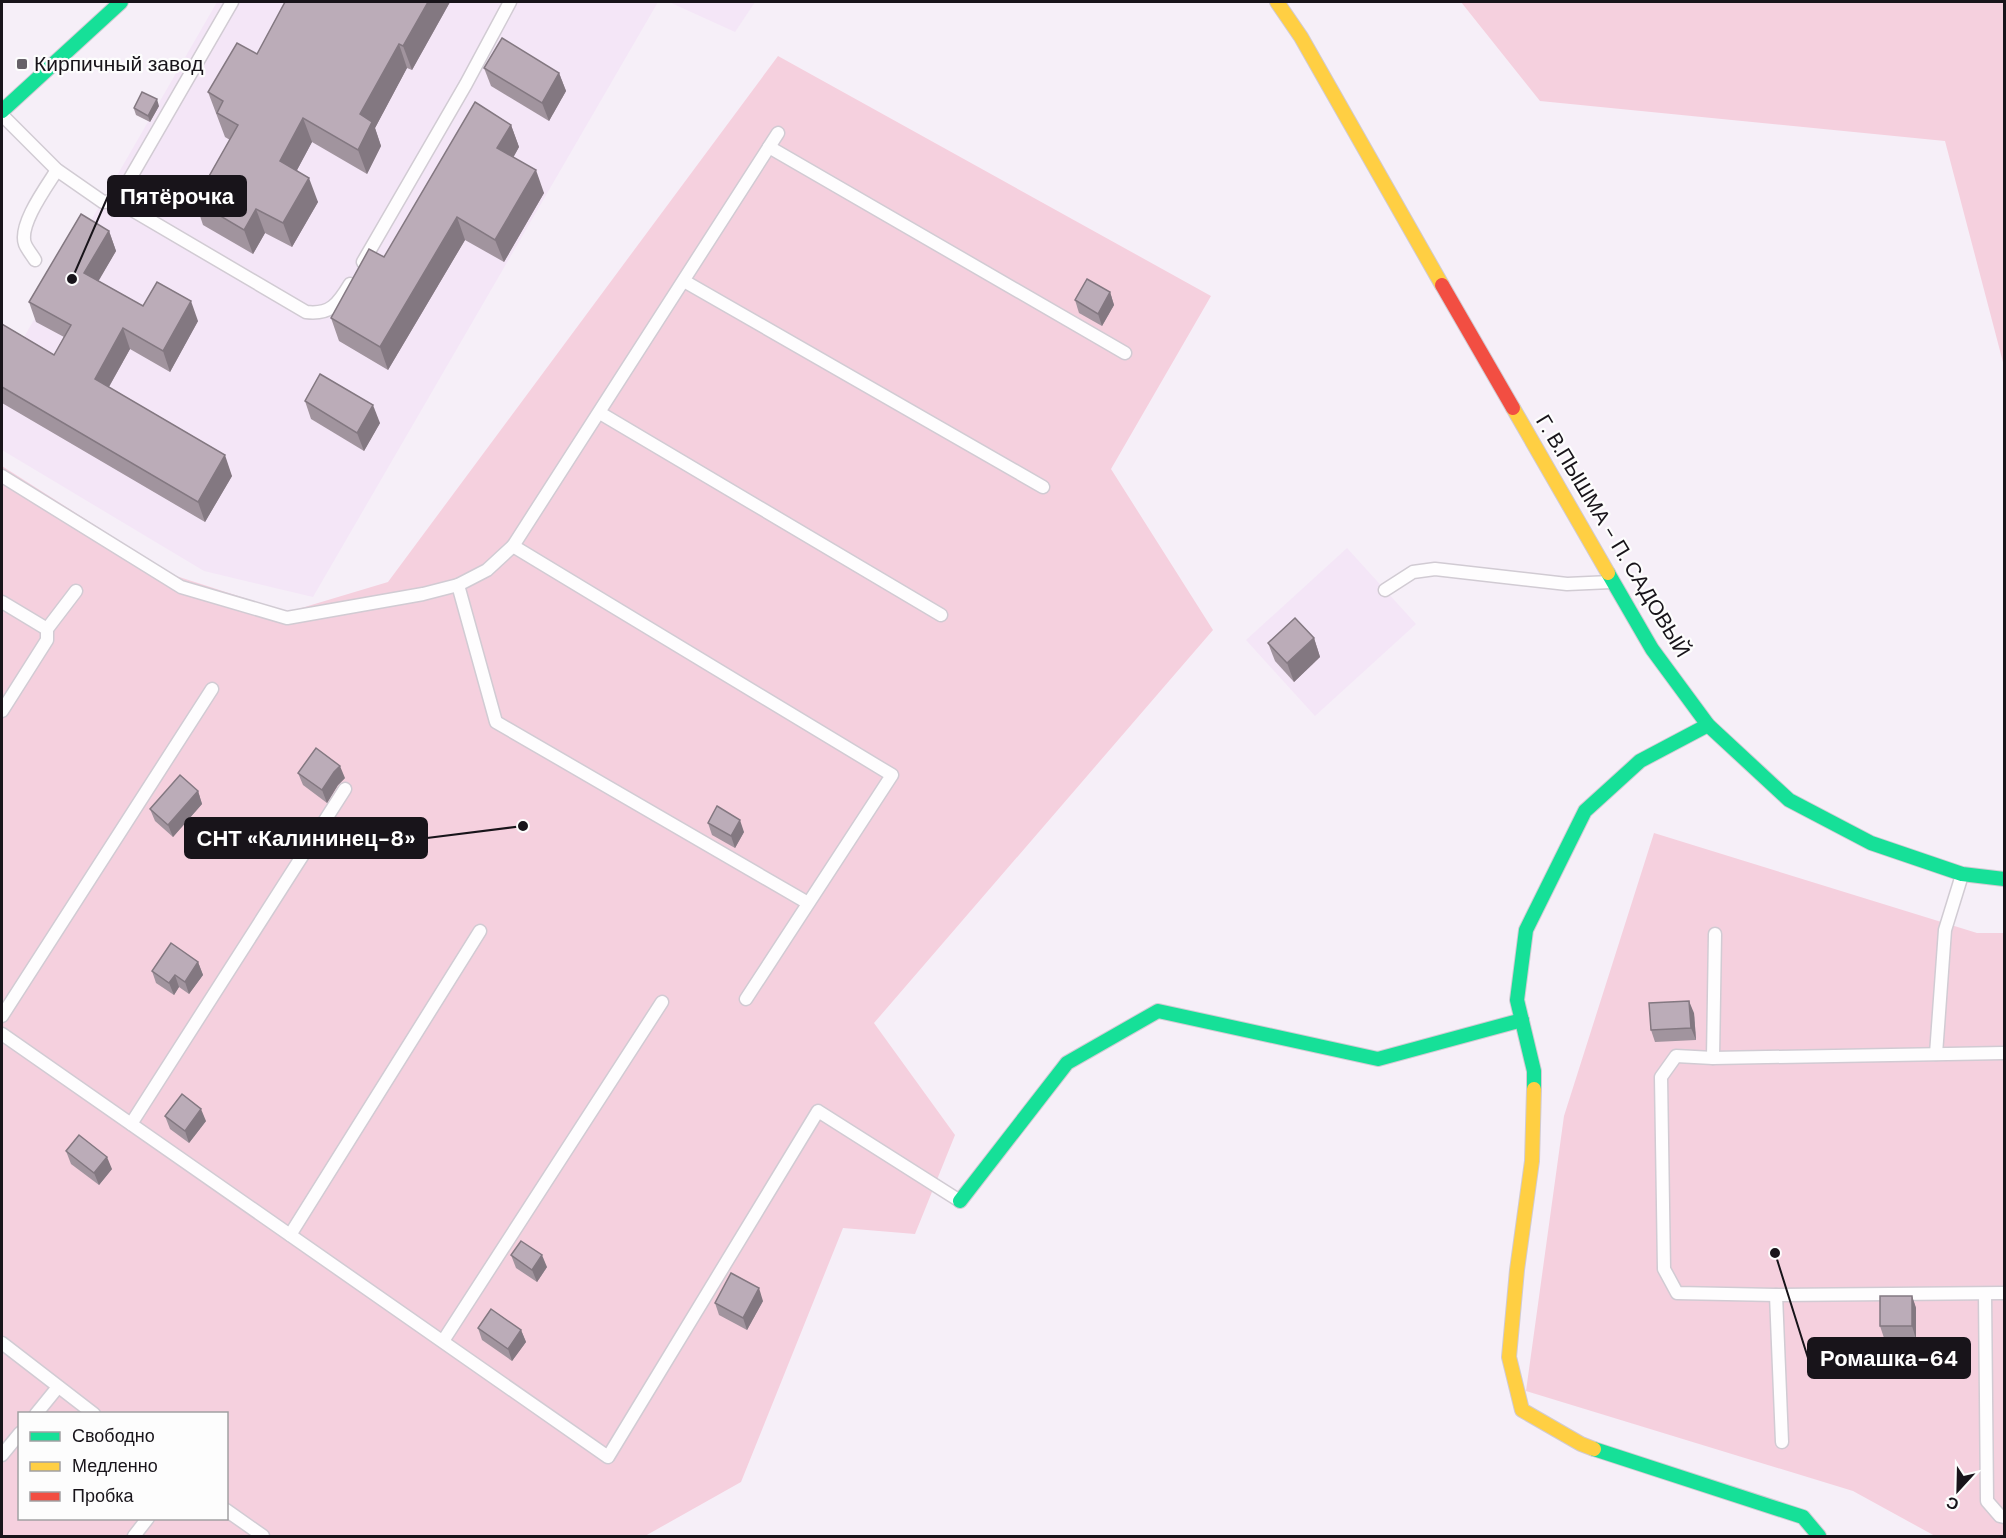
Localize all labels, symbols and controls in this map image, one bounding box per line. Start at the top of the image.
place label: Кирпичный завод [34,50,203,78]
marker: Кирпичный завод [15,57,29,71]
callout: Пятёрочка [108,176,246,216]
text: Пятёрочка [120,182,235,211]
street label: Г. В.ПЫШМА - П. САДОВЫЙ [1529,409,1697,663]
callout: СНТ «Калининец-8» [185,818,427,858]
text: СНТ «Калининец-8» [197,824,415,853]
callout: Ромашка-64 [1808,1338,1970,1378]
text: Ромашка-64 [1820,1344,1958,1373]
legend [18,1412,228,1520]
text: Свободно [72,1424,155,1448]
text: Медленно [72,1454,158,1478]
north arrow [1928,1460,1988,1520]
text: Пробка [72,1484,135,1508]
text: С [1943,1491,1962,1515]

